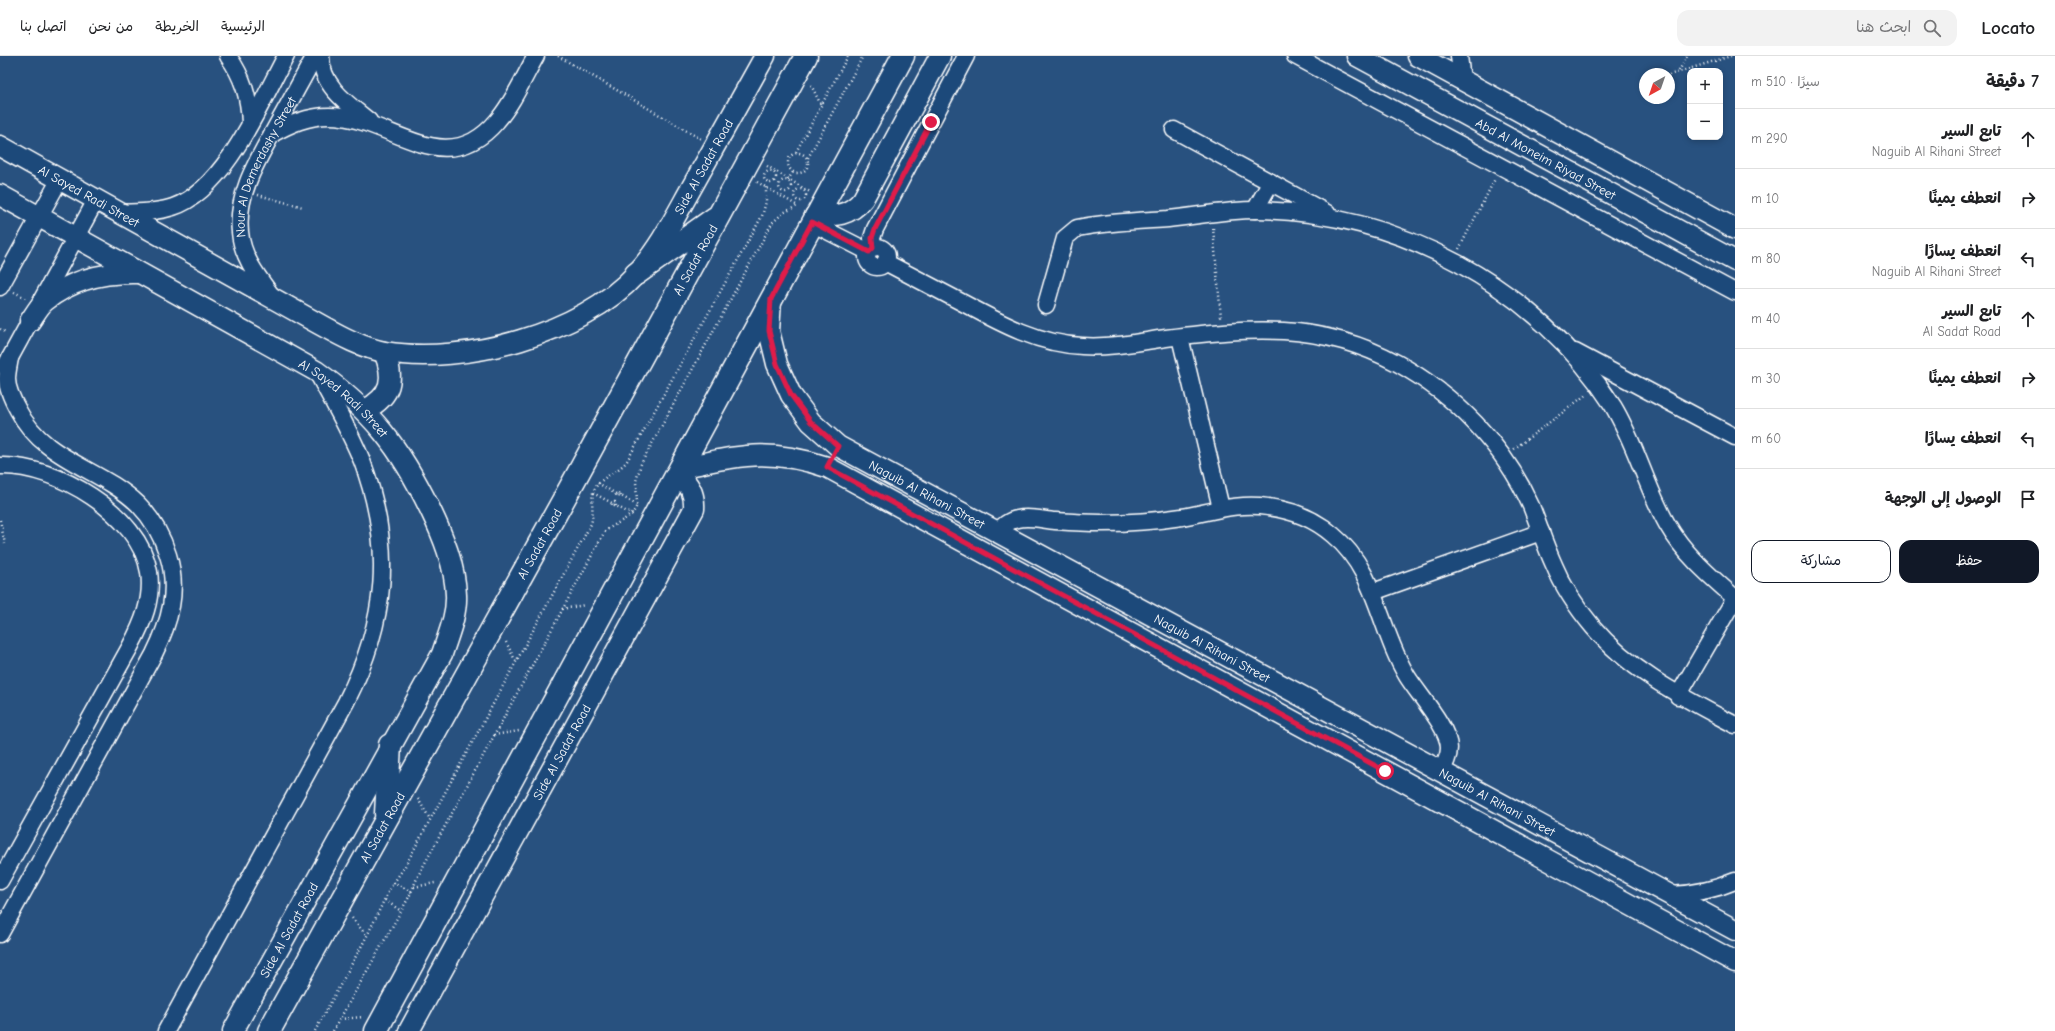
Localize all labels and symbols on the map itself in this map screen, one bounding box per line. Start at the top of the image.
north arrow [1639,68,1675,104]
street label: Nour Al Demerdashy Street [232,93,299,238]
route end [922,113,940,131]
street label: Abd Al Moneim Riyad Street [1473,114,1620,203]
street label: Side Al Sadat Road [671,117,736,217]
street label: Al Sayed Radi Street [36,162,143,230]
street label: Al Sadat Road [669,222,720,298]
street label: Al Sayed Radi Street [296,356,392,441]
street label: Naguib Al Rihani Street [867,457,989,532]
street label: Al Sadat Road [513,506,565,582]
street label: Naguib Al Rihani Street [1152,611,1274,686]
street label: Side Al Sadat Road [529,702,593,802]
route start [1376,762,1394,780]
street label: Naguib Al Rihani Street [1437,764,1559,840]
street label: Al Sadat Road [356,789,408,865]
street label: Side Al Sadat Road [257,880,321,980]

